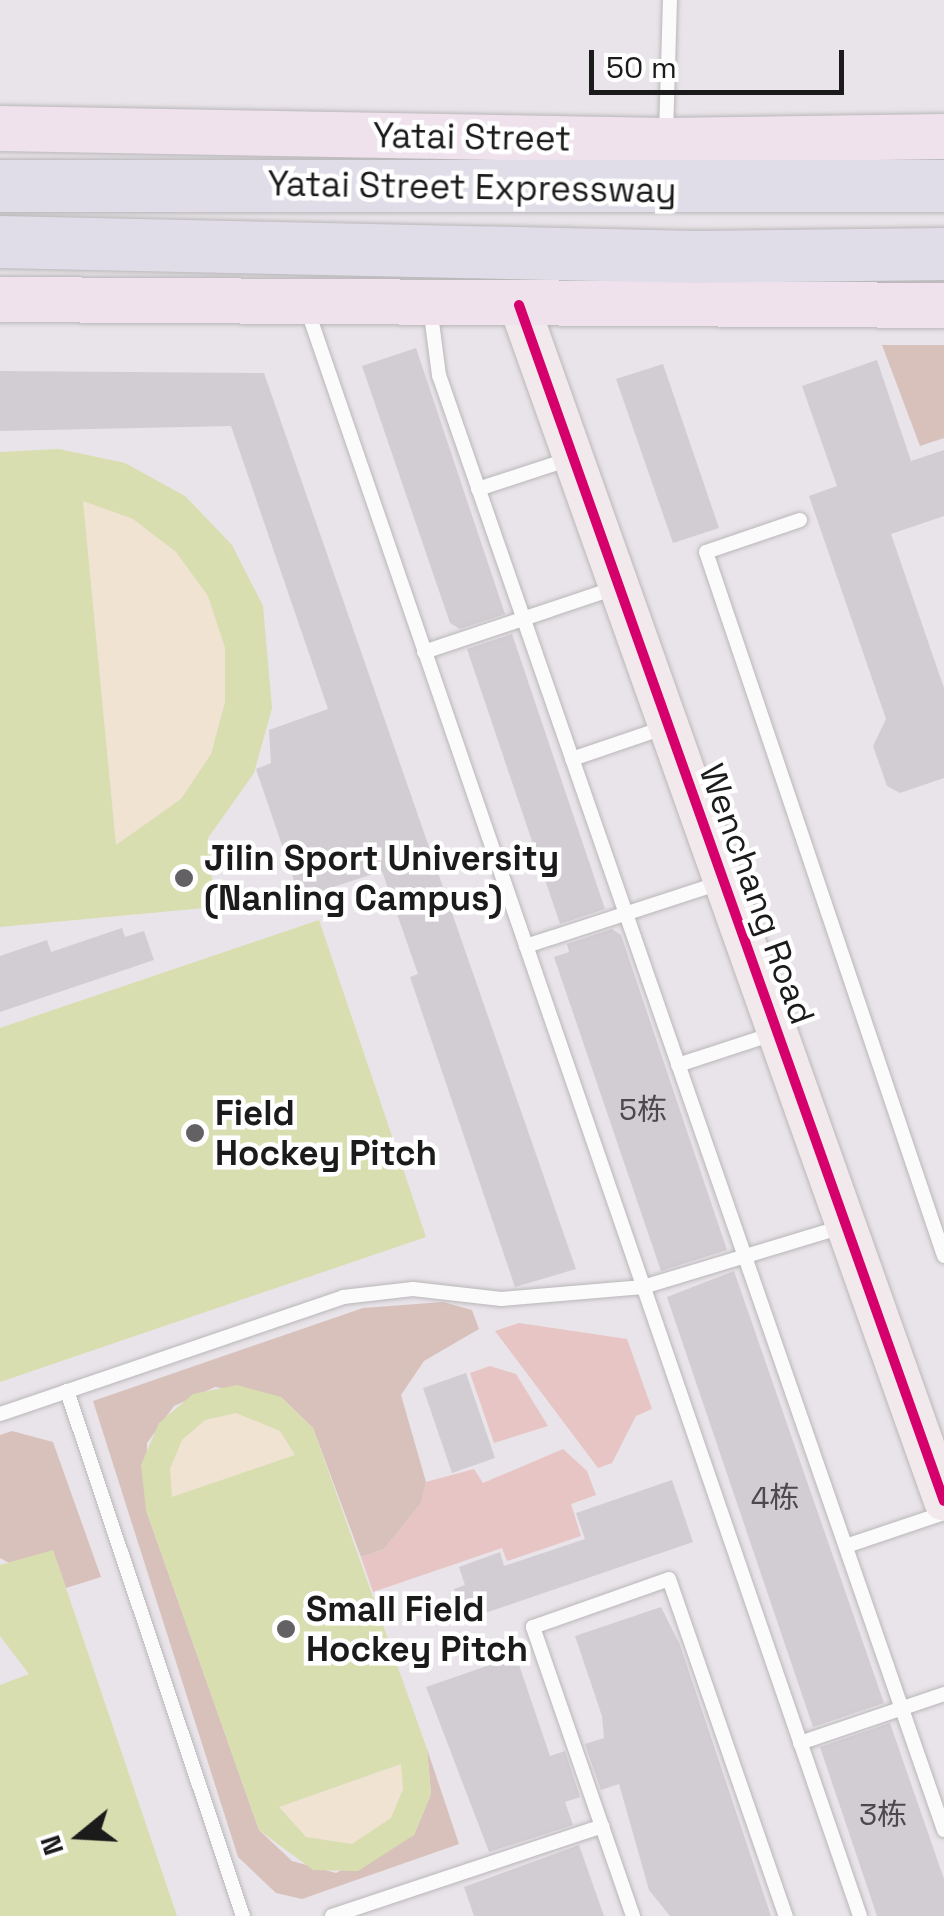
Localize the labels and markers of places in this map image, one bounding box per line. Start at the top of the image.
place label: Jilin Sport University (Nanling Campus) [204,837,559,919]
marker: Jilin Sport University (Nanling Campus) [173,867,195,889]
place label: Field Hockey Pitch [215,1092,437,1174]
marker: Field Hockey Pitch [184,1122,206,1144]
place label: Small Field Hockey Pitch [306,1588,528,1670]
marker: Small Field Hockey Pitch [275,1618,297,1640]

